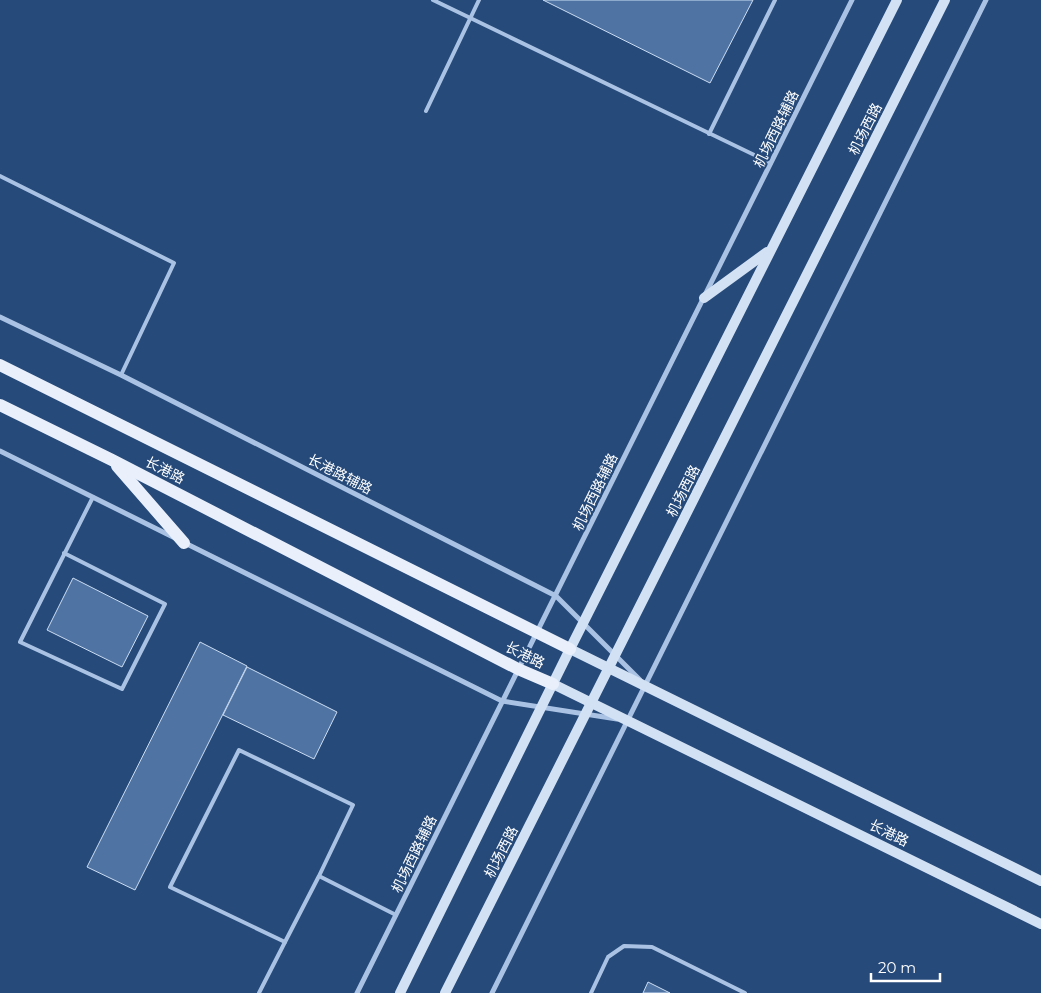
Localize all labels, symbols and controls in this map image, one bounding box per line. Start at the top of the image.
street label: 机场西路辅路 [749,87,803,171]
street label: 机场西路 [844,100,886,158]
street label: 长港路辅路 [305,450,375,498]
street label: 机场西路辅路 [568,450,622,534]
street label: 长港路 [142,452,188,488]
street label: 机场西路 [662,462,704,520]
street label: 长港路 [502,638,548,672]
street label: 机场西路辅路 [387,812,441,896]
street label: 长港路 [866,816,912,850]
street label: 机场西路 [480,823,522,881]
scale bar [871,950,940,982]
text: 20 m [878,958,916,977]

